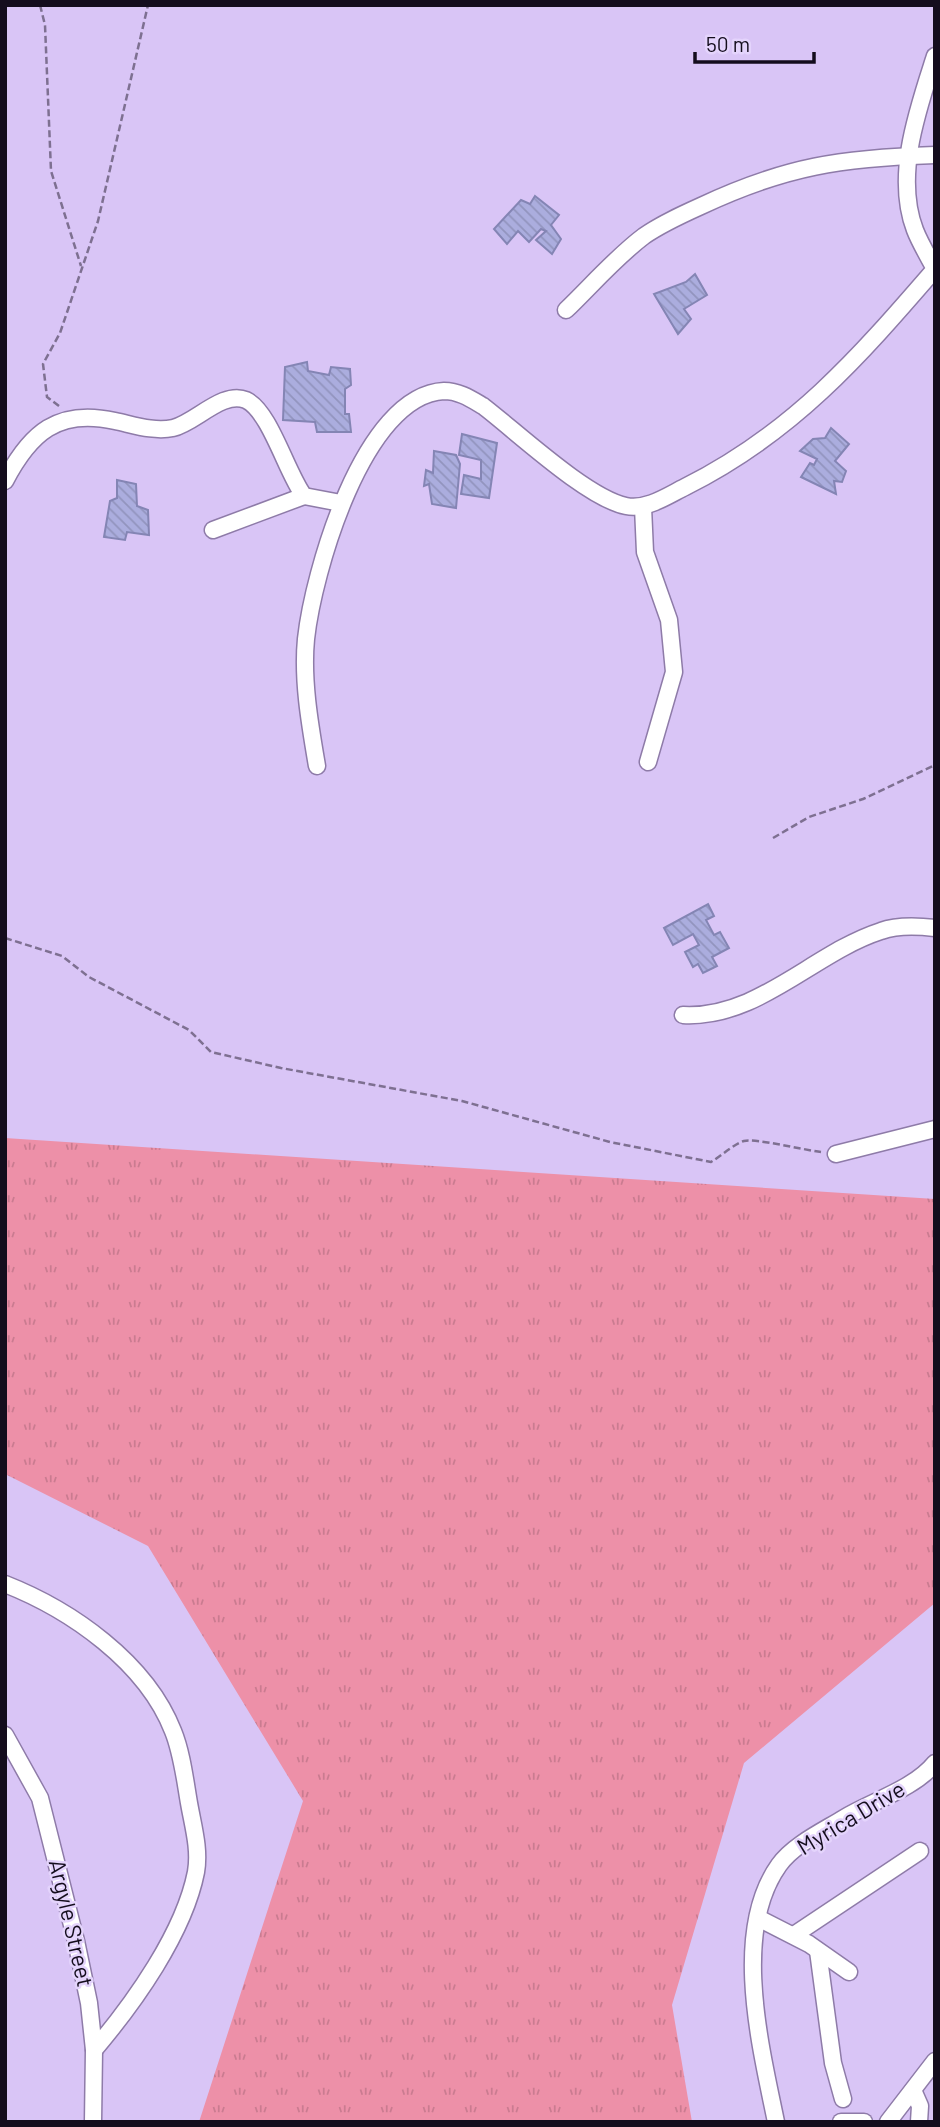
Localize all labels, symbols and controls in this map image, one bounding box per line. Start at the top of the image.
scale bar [695,21,814,65]
text: 50 m [706,31,750,56]
street label: Myrica Drive [791,1774,909,1860]
street label: Argyle Street [44,1856,100,1989]

